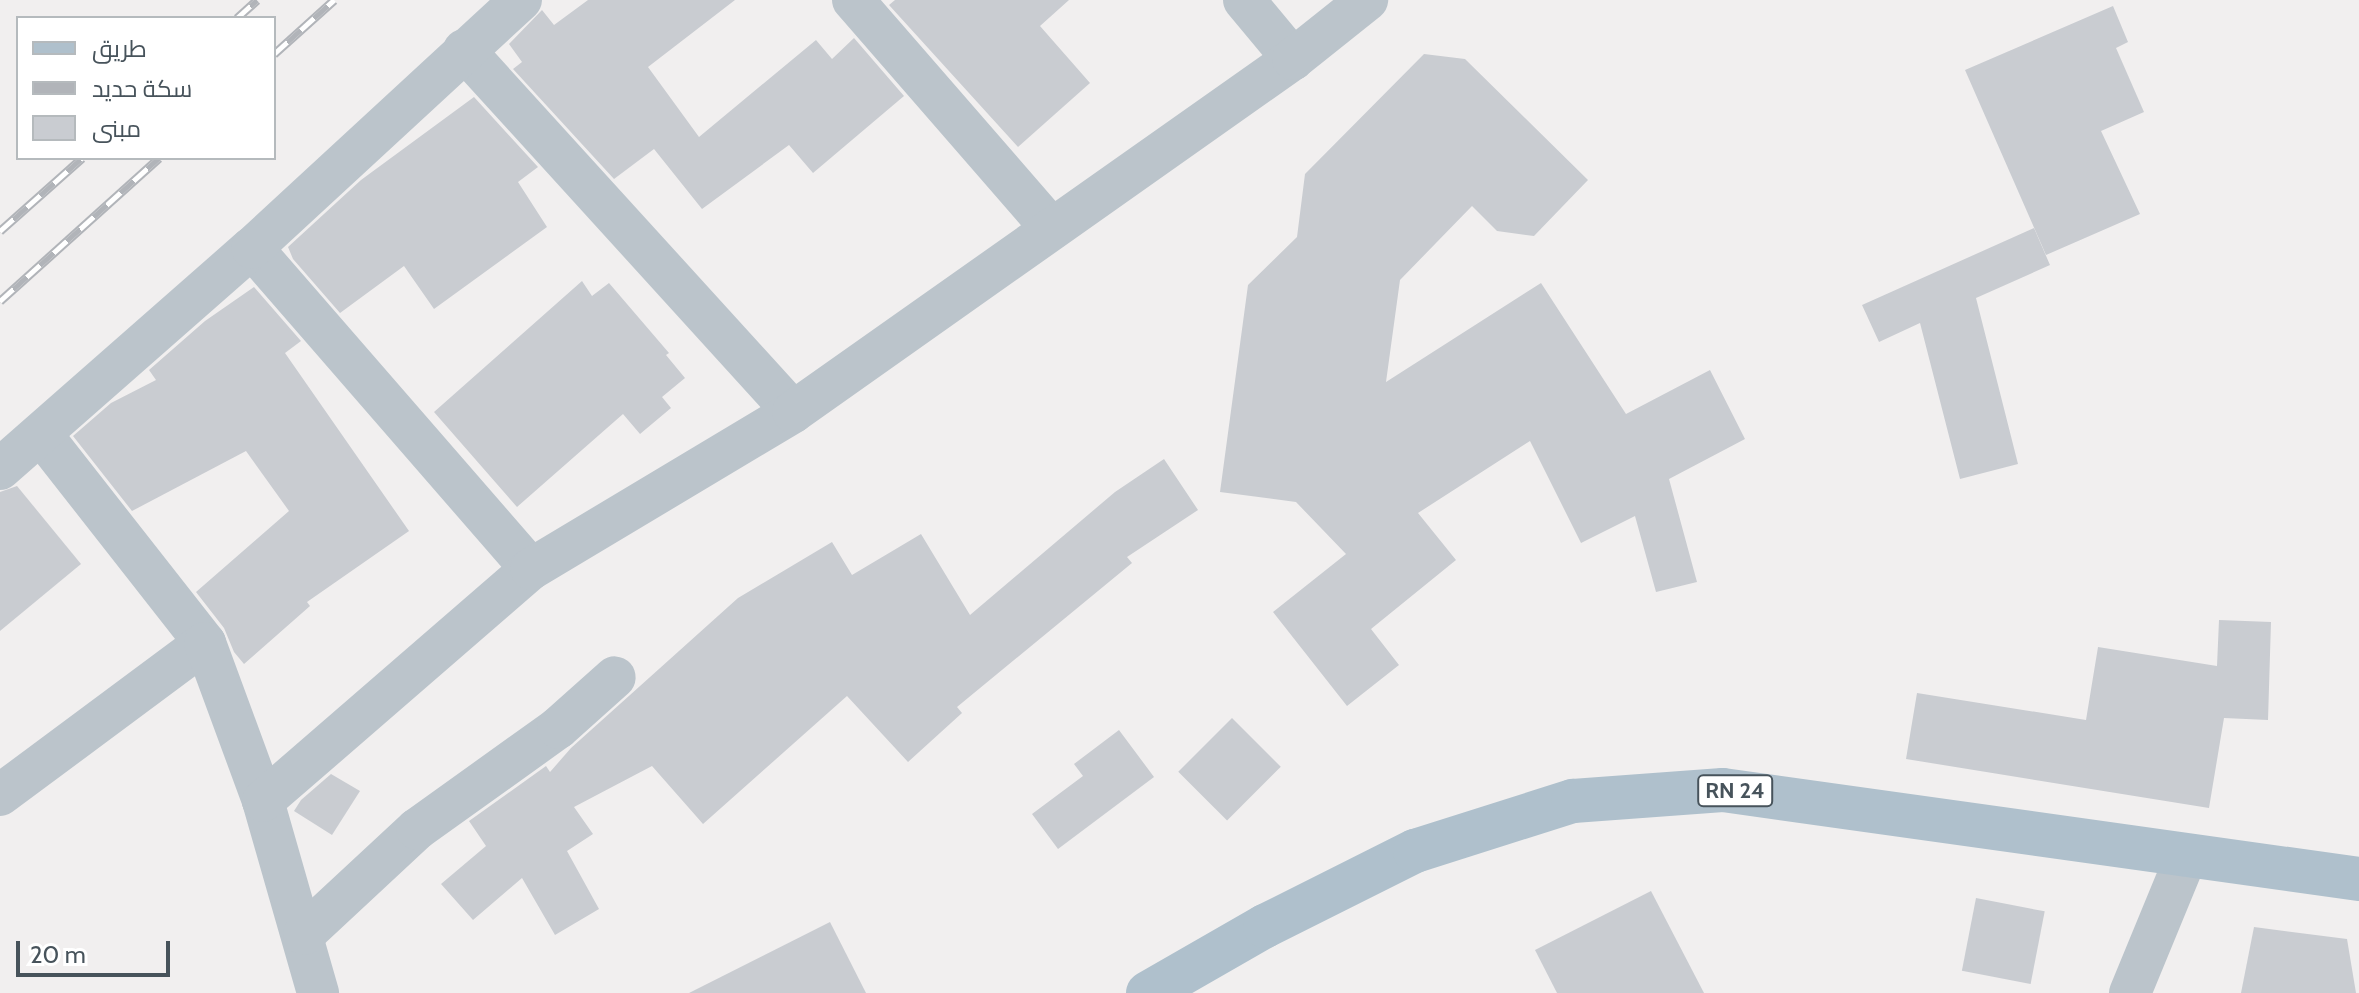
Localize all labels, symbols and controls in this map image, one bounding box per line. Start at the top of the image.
legend [16,16,276,160]
text: طريق [92,34,147,63]
text: سكة حديد [92,74,192,103]
text: مبنى [92,114,141,143]
road number: RN 24 [1697,773,1773,809]
scale bar [20,925,174,975]
text: 20 m [30,940,86,969]

